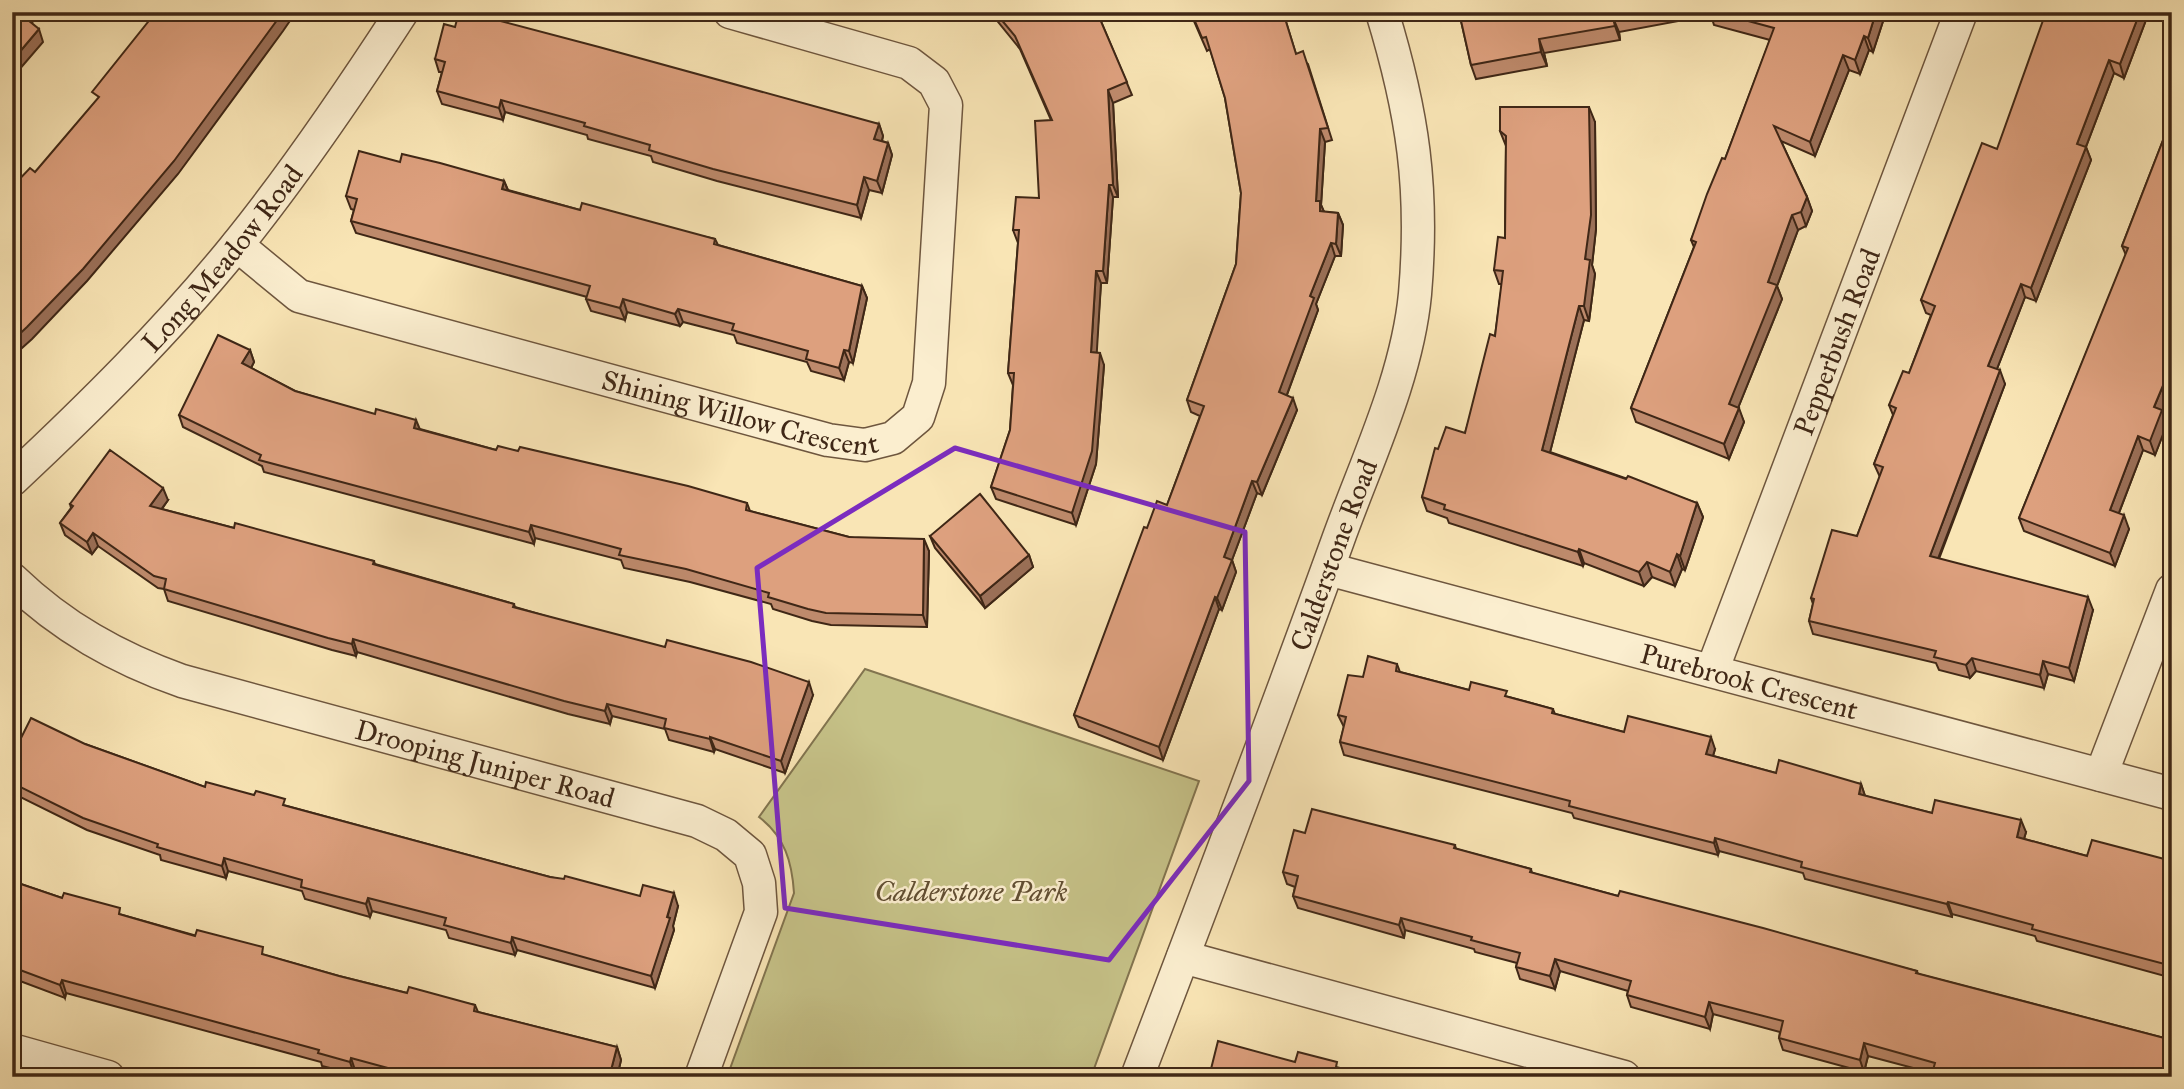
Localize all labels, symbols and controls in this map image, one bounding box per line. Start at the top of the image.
street label: Long Meadow Road [134,157,310,359]
street label: Pepperbush Road [1785,243,1888,440]
street label: Shining Willow Crescent [598,362,882,463]
street label: Calderstone Road [1282,454,1385,655]
street label: Purebrook Crescent [1637,636,1862,727]
street label: Drooping Juniper Road [352,711,619,815]
park label: Calderstone Park [875,874,1068,909]

